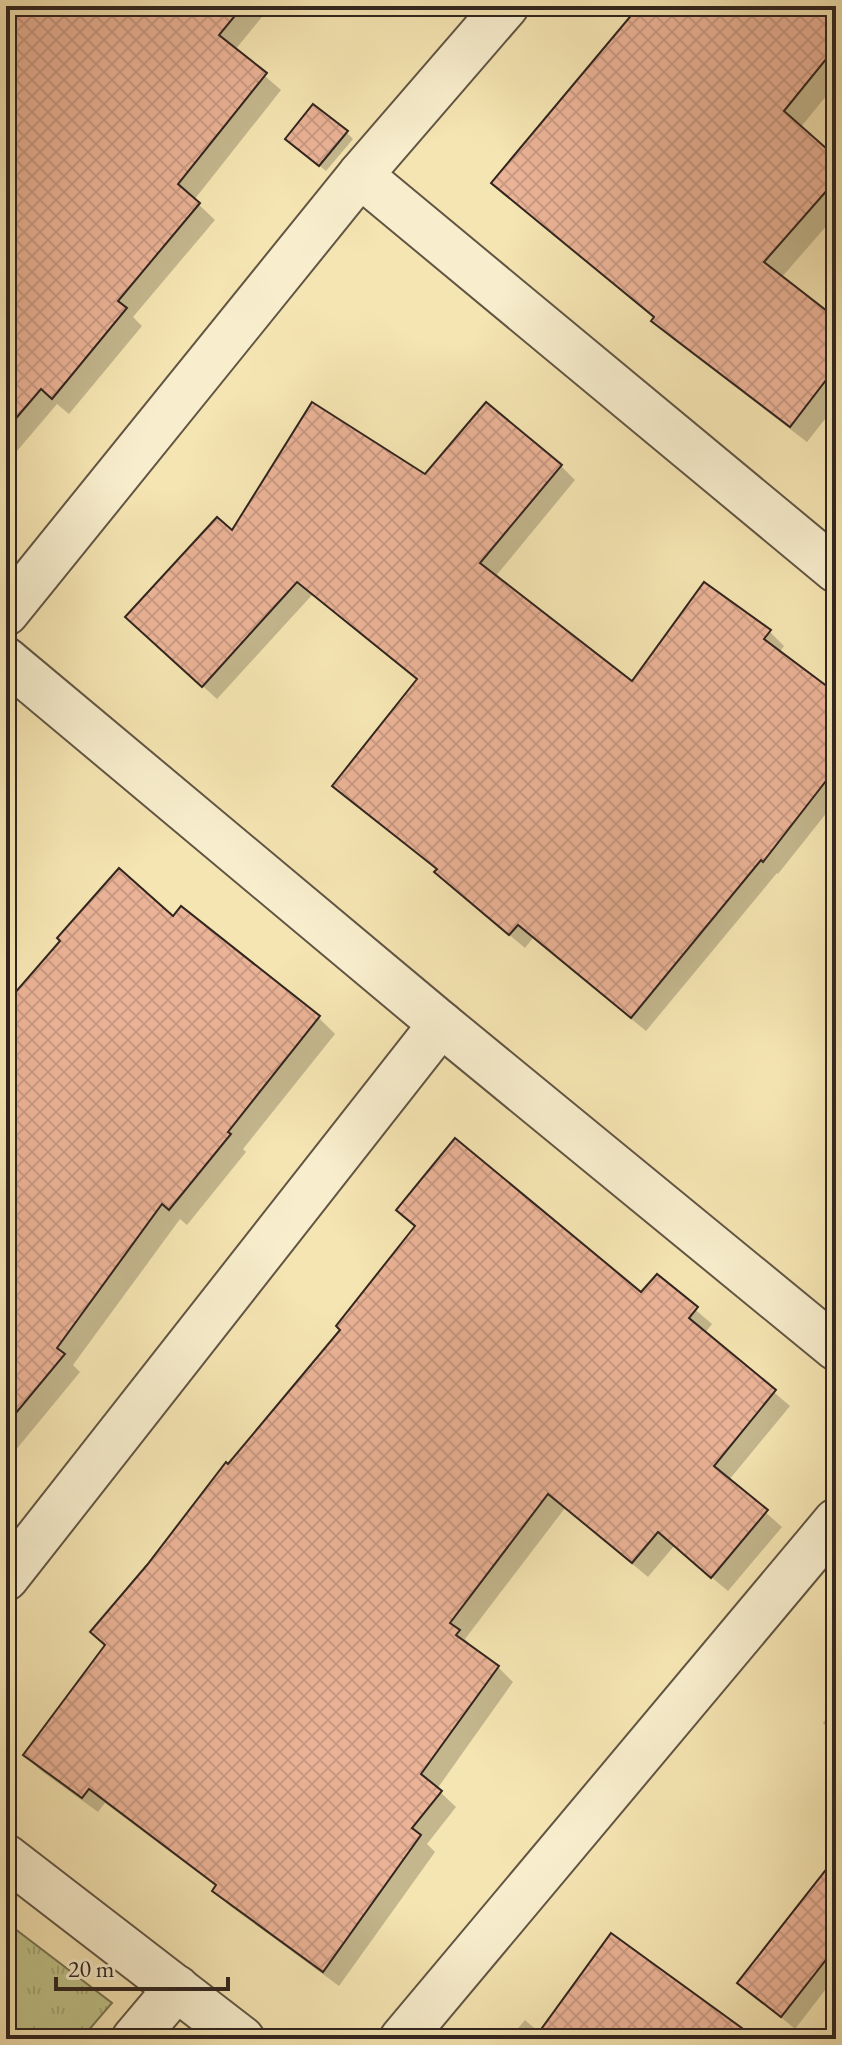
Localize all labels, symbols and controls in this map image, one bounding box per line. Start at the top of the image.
scale bar [56,1941,228,1991]
text: 20 m [68,1953,115,1984]

